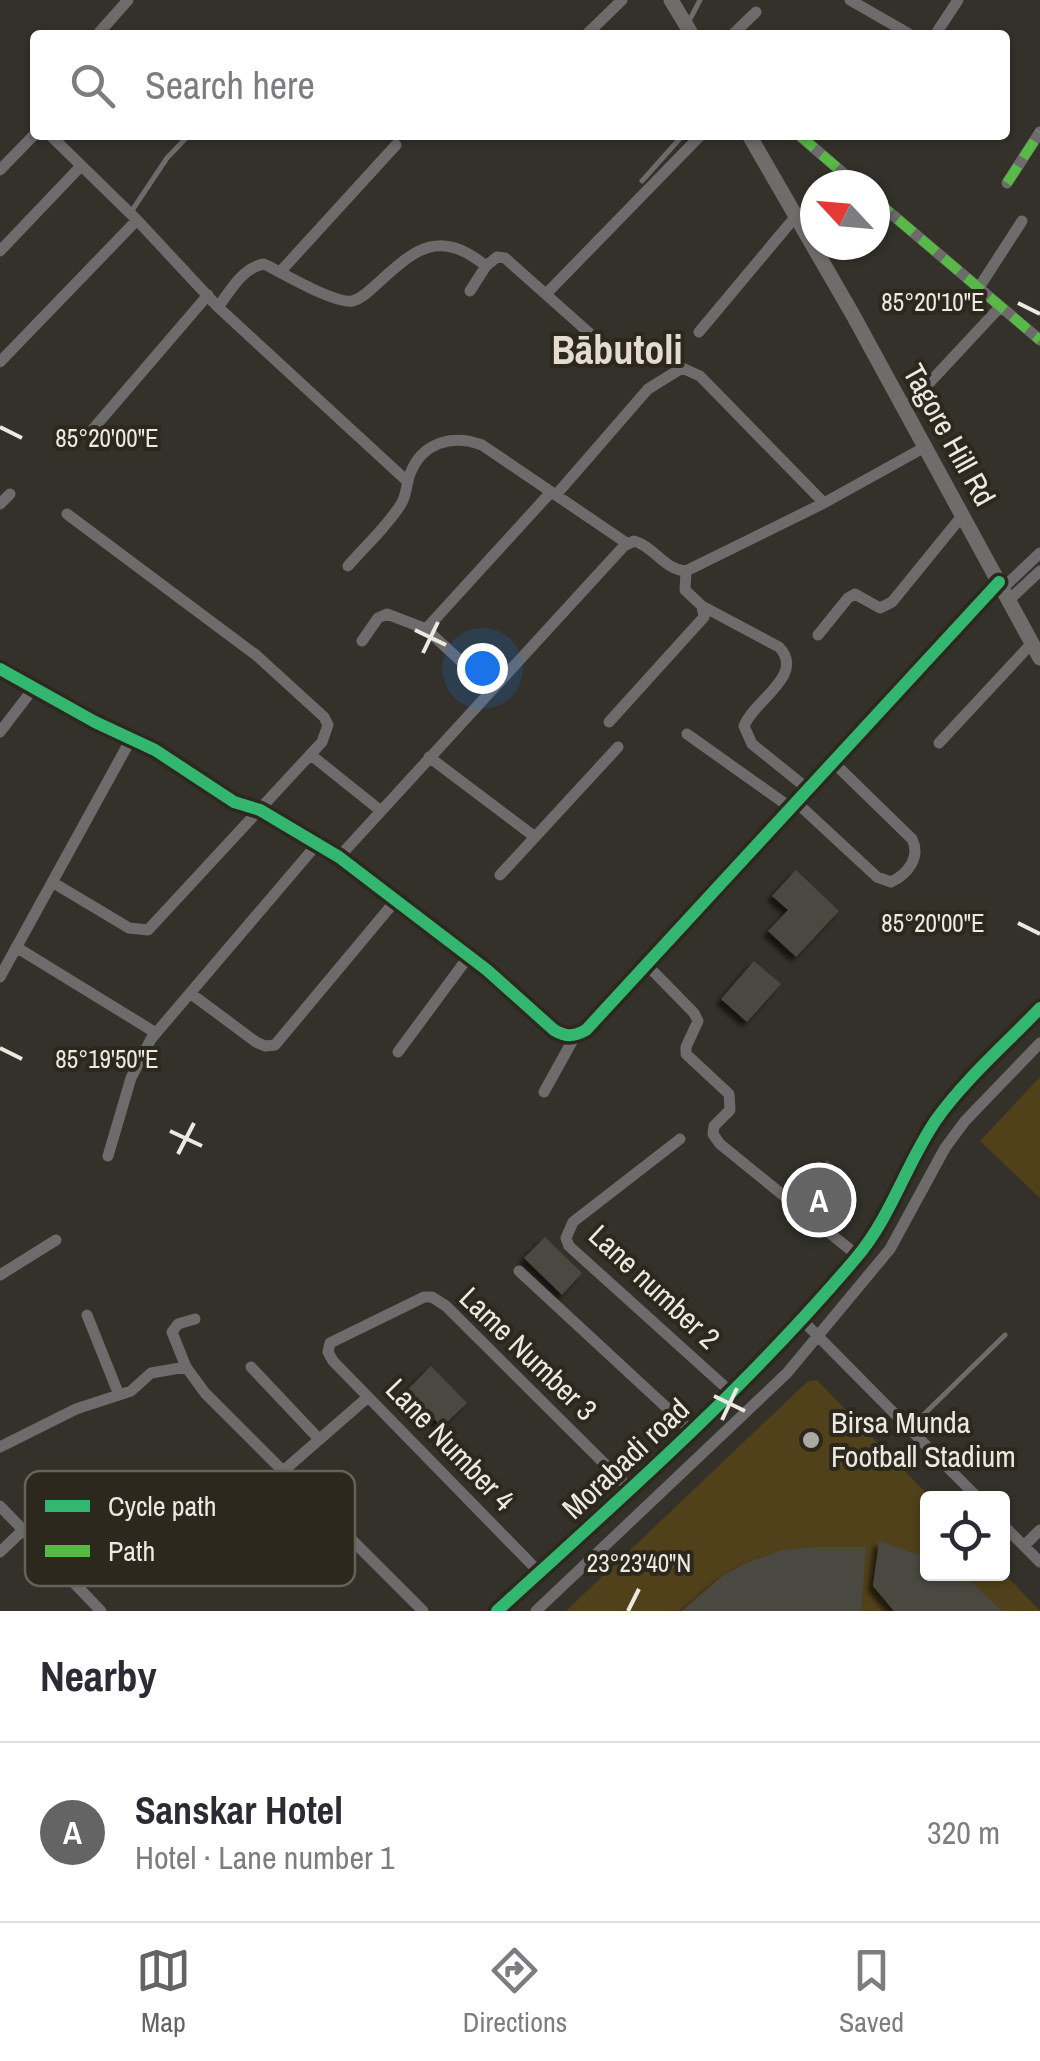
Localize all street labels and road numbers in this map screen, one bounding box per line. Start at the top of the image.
street label: Tagore Hill Rd [894,356,1005,513]
street label: Lane number 2 [581,1215,729,1357]
street label: Lame Number 3 [451,1278,606,1429]
street label: Lane Number 4 [377,1369,524,1519]
street label: Morabadi road [553,1389,697,1527]

